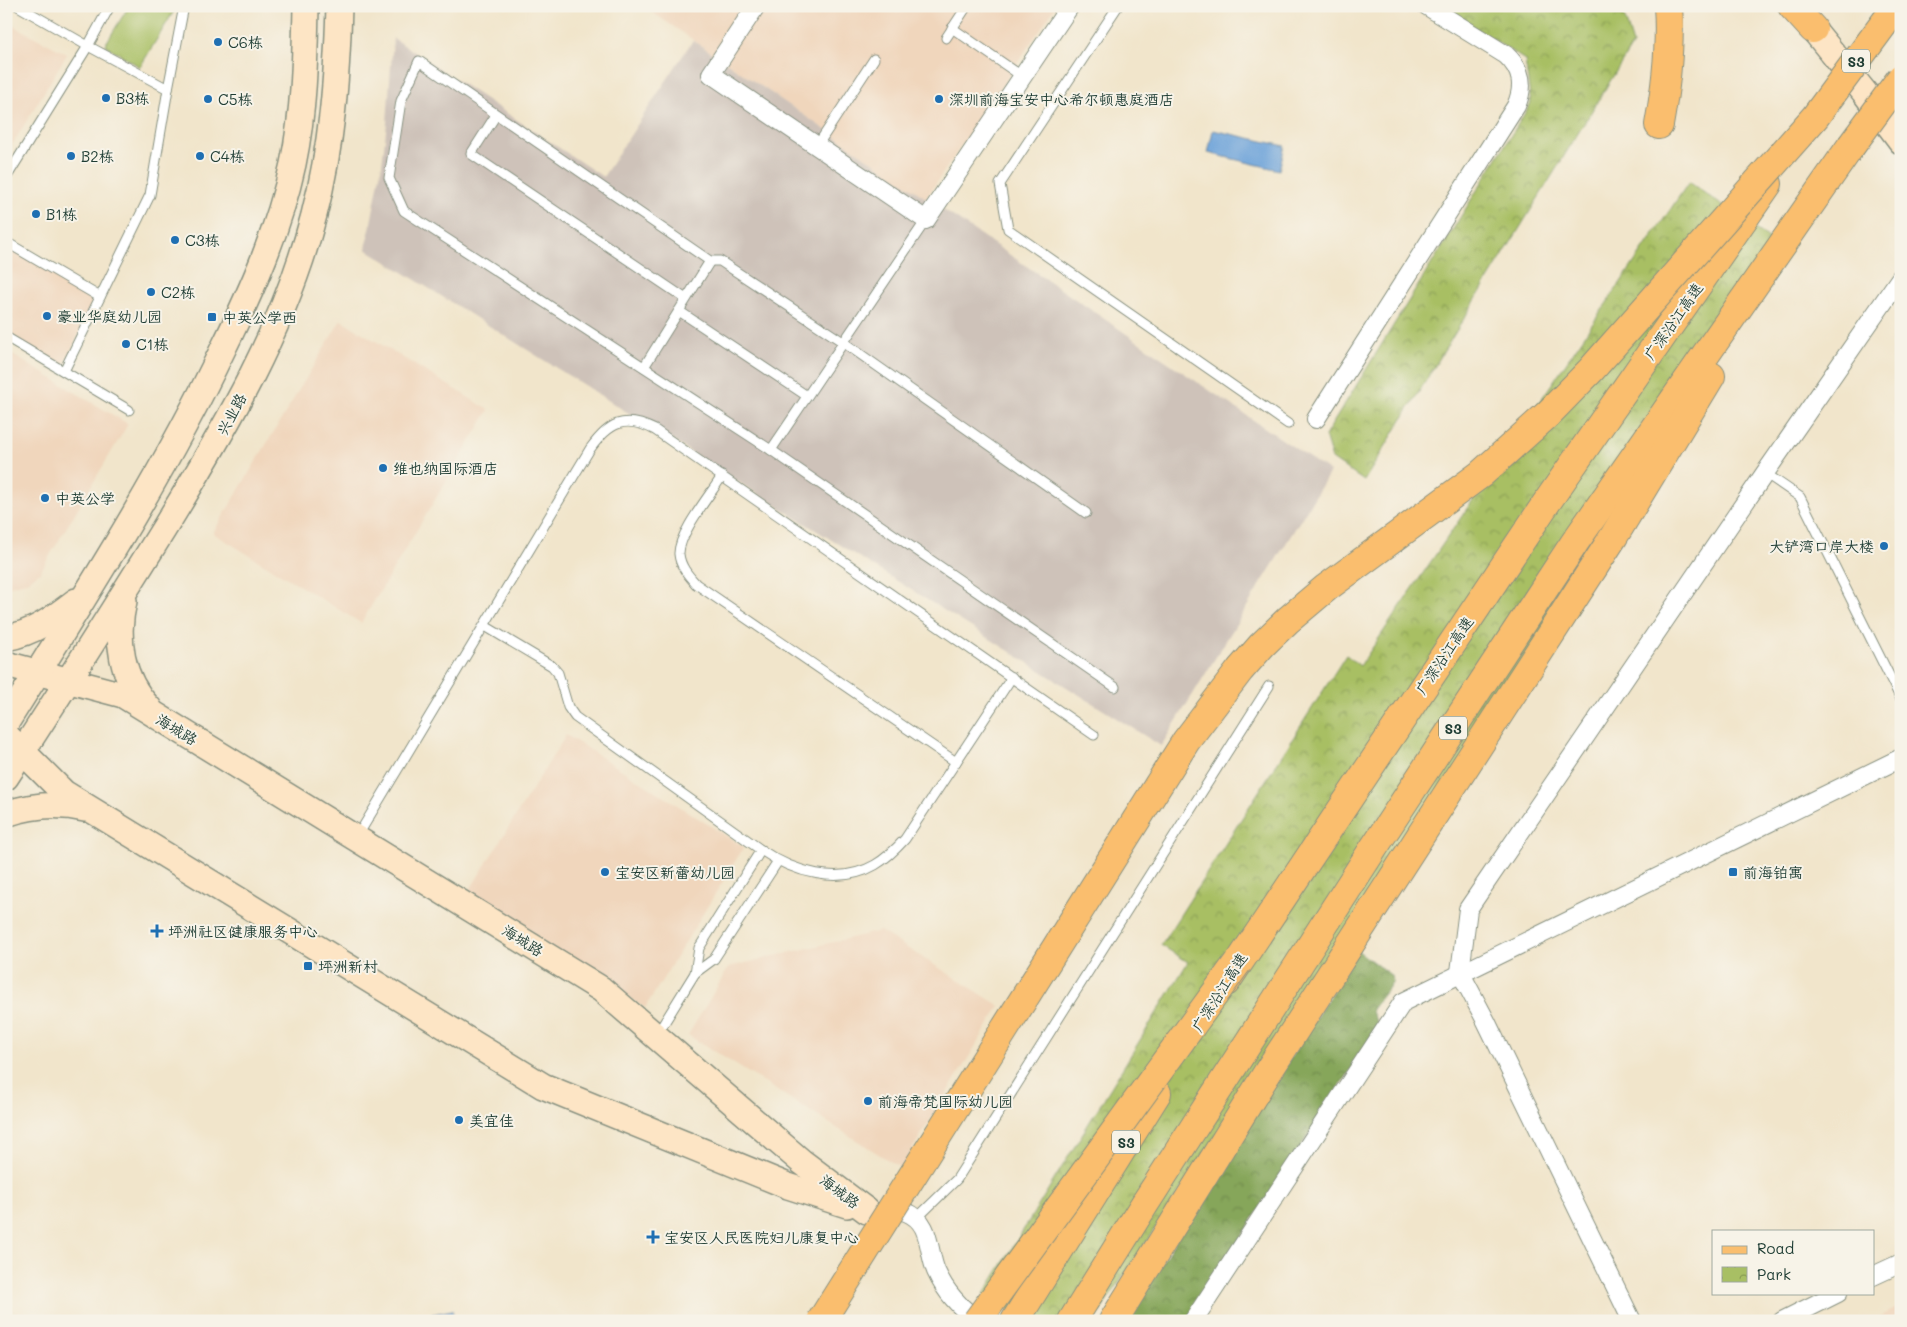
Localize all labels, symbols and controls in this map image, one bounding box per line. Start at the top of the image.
place label: C6栋 [228,32,263,52]
marker: C6栋 [212,36,224,48]
road number: S3 [1842,49,1870,72]
place label: B3栋 [116,88,149,108]
place label: C5栋 [218,89,252,109]
place label: 深圳前海宝安中心希尔顿惠庭酒店 [949,89,1174,109]
marker: B3栋 [100,92,112,104]
marker: C5栋 [202,93,214,105]
marker: 深圳前海宝安中心希尔顿惠庭酒店 [933,93,945,105]
place label: B2栋 [81,146,114,166]
place label: C4栋 [210,146,245,166]
marker: B2栋 [65,150,77,162]
marker: C4栋 [194,150,206,162]
place label: B1栋 [46,204,77,224]
marker: B1栋 [30,208,42,220]
place label: C3栋 [185,230,220,250]
marker: C3栋 [169,234,181,246]
street label: 广深沿江高速 [1639,278,1707,364]
place label: C2栋 [161,282,195,302]
marker: C2栋 [145,286,157,298]
place label: 豪业华庭幼儿园 [57,306,162,326]
place label: 中英公学西 [222,307,297,327]
marker: 豪业华庭幼儿园 [41,310,53,322]
marker: 中英公学西 [206,311,218,323]
place label: C1栋 [136,334,168,354]
marker: C1栋 [120,338,132,350]
street label: 兴业路 [212,389,250,439]
place label: 维也纳国际酒店 [393,458,498,478]
marker: 维也纳国际酒店 [377,462,389,474]
place label: 中英公学 [55,488,115,508]
marker: 中英公学 [39,492,51,504]
place label: 大铲湾口岸大楼 [1769,536,1874,556]
marker: 大铲湾口岸大楼 [1878,540,1890,552]
street label: 广深沿江高速 [1411,612,1477,698]
street label: 海城路 [153,709,201,749]
road number: S3 [1439,716,1467,740]
place label: 宝安区新蕾幼儿园 [615,862,735,882]
place label: 前海铂寓 [1743,862,1803,882]
marker: 宝安区新蕾幼儿园 [599,866,611,878]
marker: 前海铂寓 [1727,866,1739,878]
street label: 海城路 [499,920,547,960]
place label: 坪洲社区健康服务中心 [168,921,318,941]
marker: 坪洲社区健康服务中心 [150,924,164,938]
street label: 广深沿江高速 [1187,949,1251,1035]
place label: 坪洲新村 [318,956,378,976]
marker: 坪洲新村 [302,960,314,972]
place label: 前海帝梵国际幼儿园 [878,1091,1013,1111]
marker: 前海帝梵国际幼儿园 [862,1095,874,1107]
place label: 美宜佳 [469,1110,514,1130]
marker: 美宜佳 [453,1114,465,1126]
road number: S3 [1112,1130,1140,1154]
street label: 海城路 [816,1169,864,1213]
place label: 宝安区人民医院妇儿康复中心 [664,1227,859,1247]
marker: 宝安区人民医院妇儿康复中心 [646,1230,660,1244]
legend [1712,1230,1874,1294]
text: Road [1757,1238,1794,1258]
text: Park [1757,1264,1791,1284]

